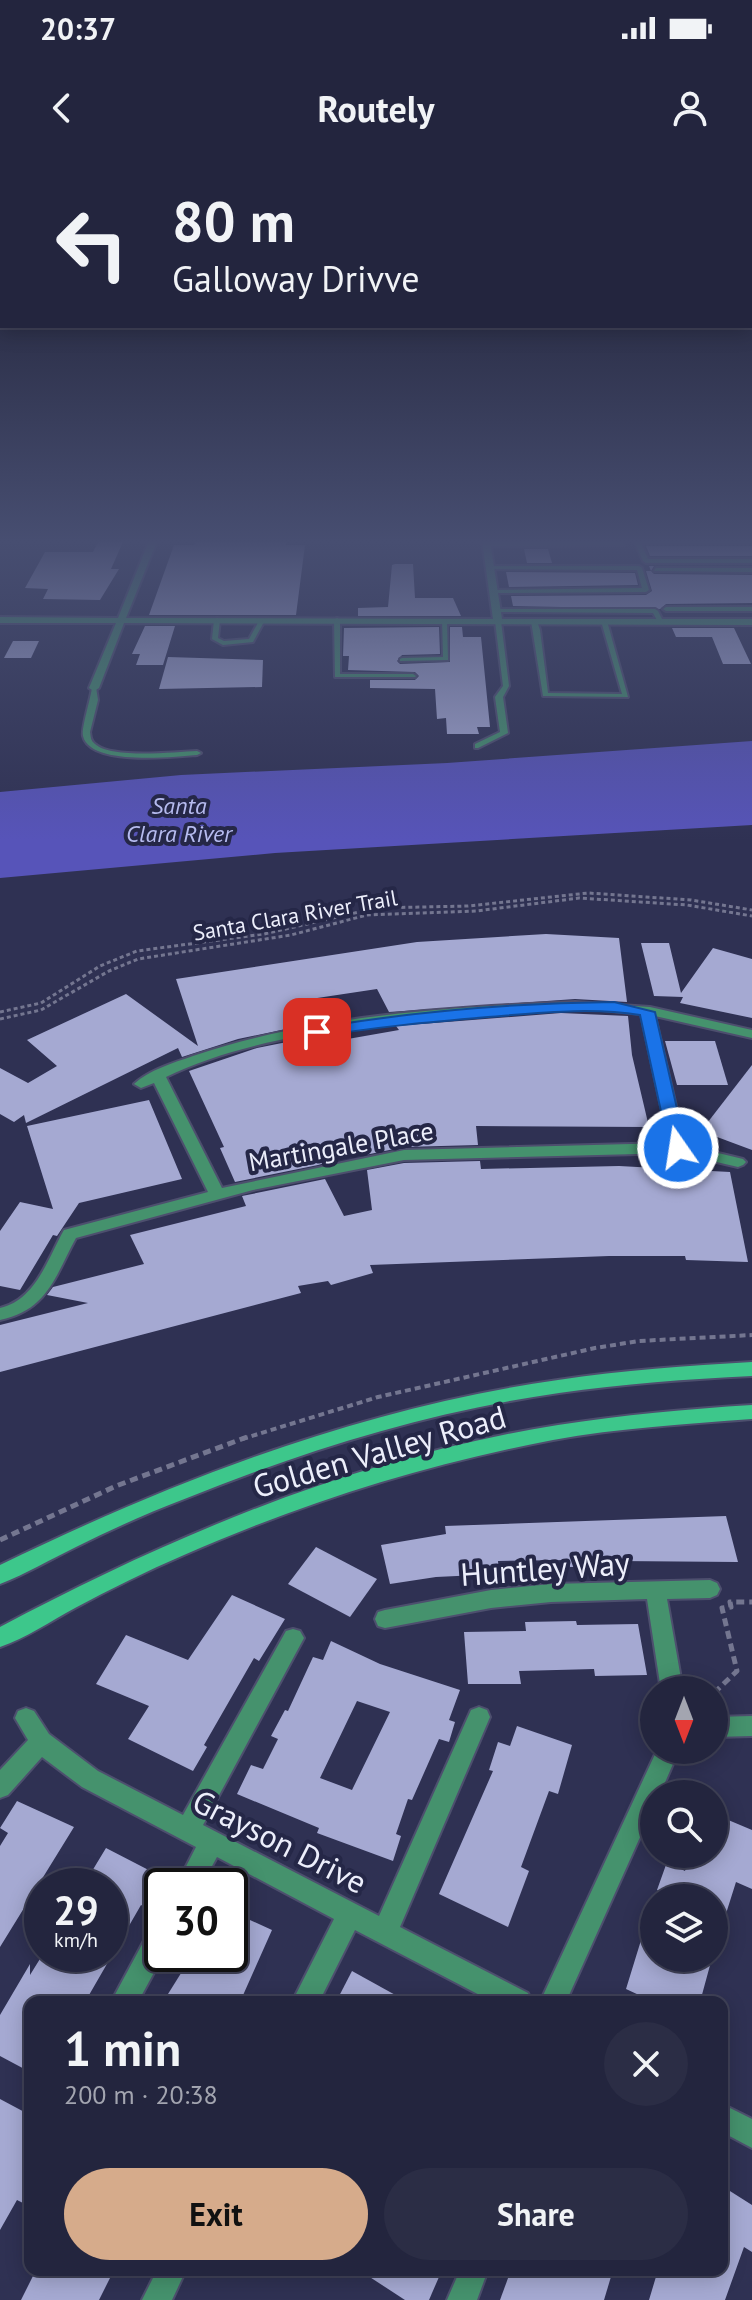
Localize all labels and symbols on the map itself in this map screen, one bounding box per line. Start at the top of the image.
water label: Santa Clara River [126,790,234,849]
street label: Santa Clara River Trail [191,883,400,947]
pin [283,998,351,1066]
position arrow [636,1106,720,1190]
street label: Martingale Place [246,1114,436,1178]
street label: Golden Valley Road [248,1395,510,1507]
street label: Huntley Way [459,1541,631,1595]
north arrow [640,1676,728,1764]
street label: Grayson Drive [186,1779,374,1903]
speed limit sign: 30 [144,1868,248,1972]

